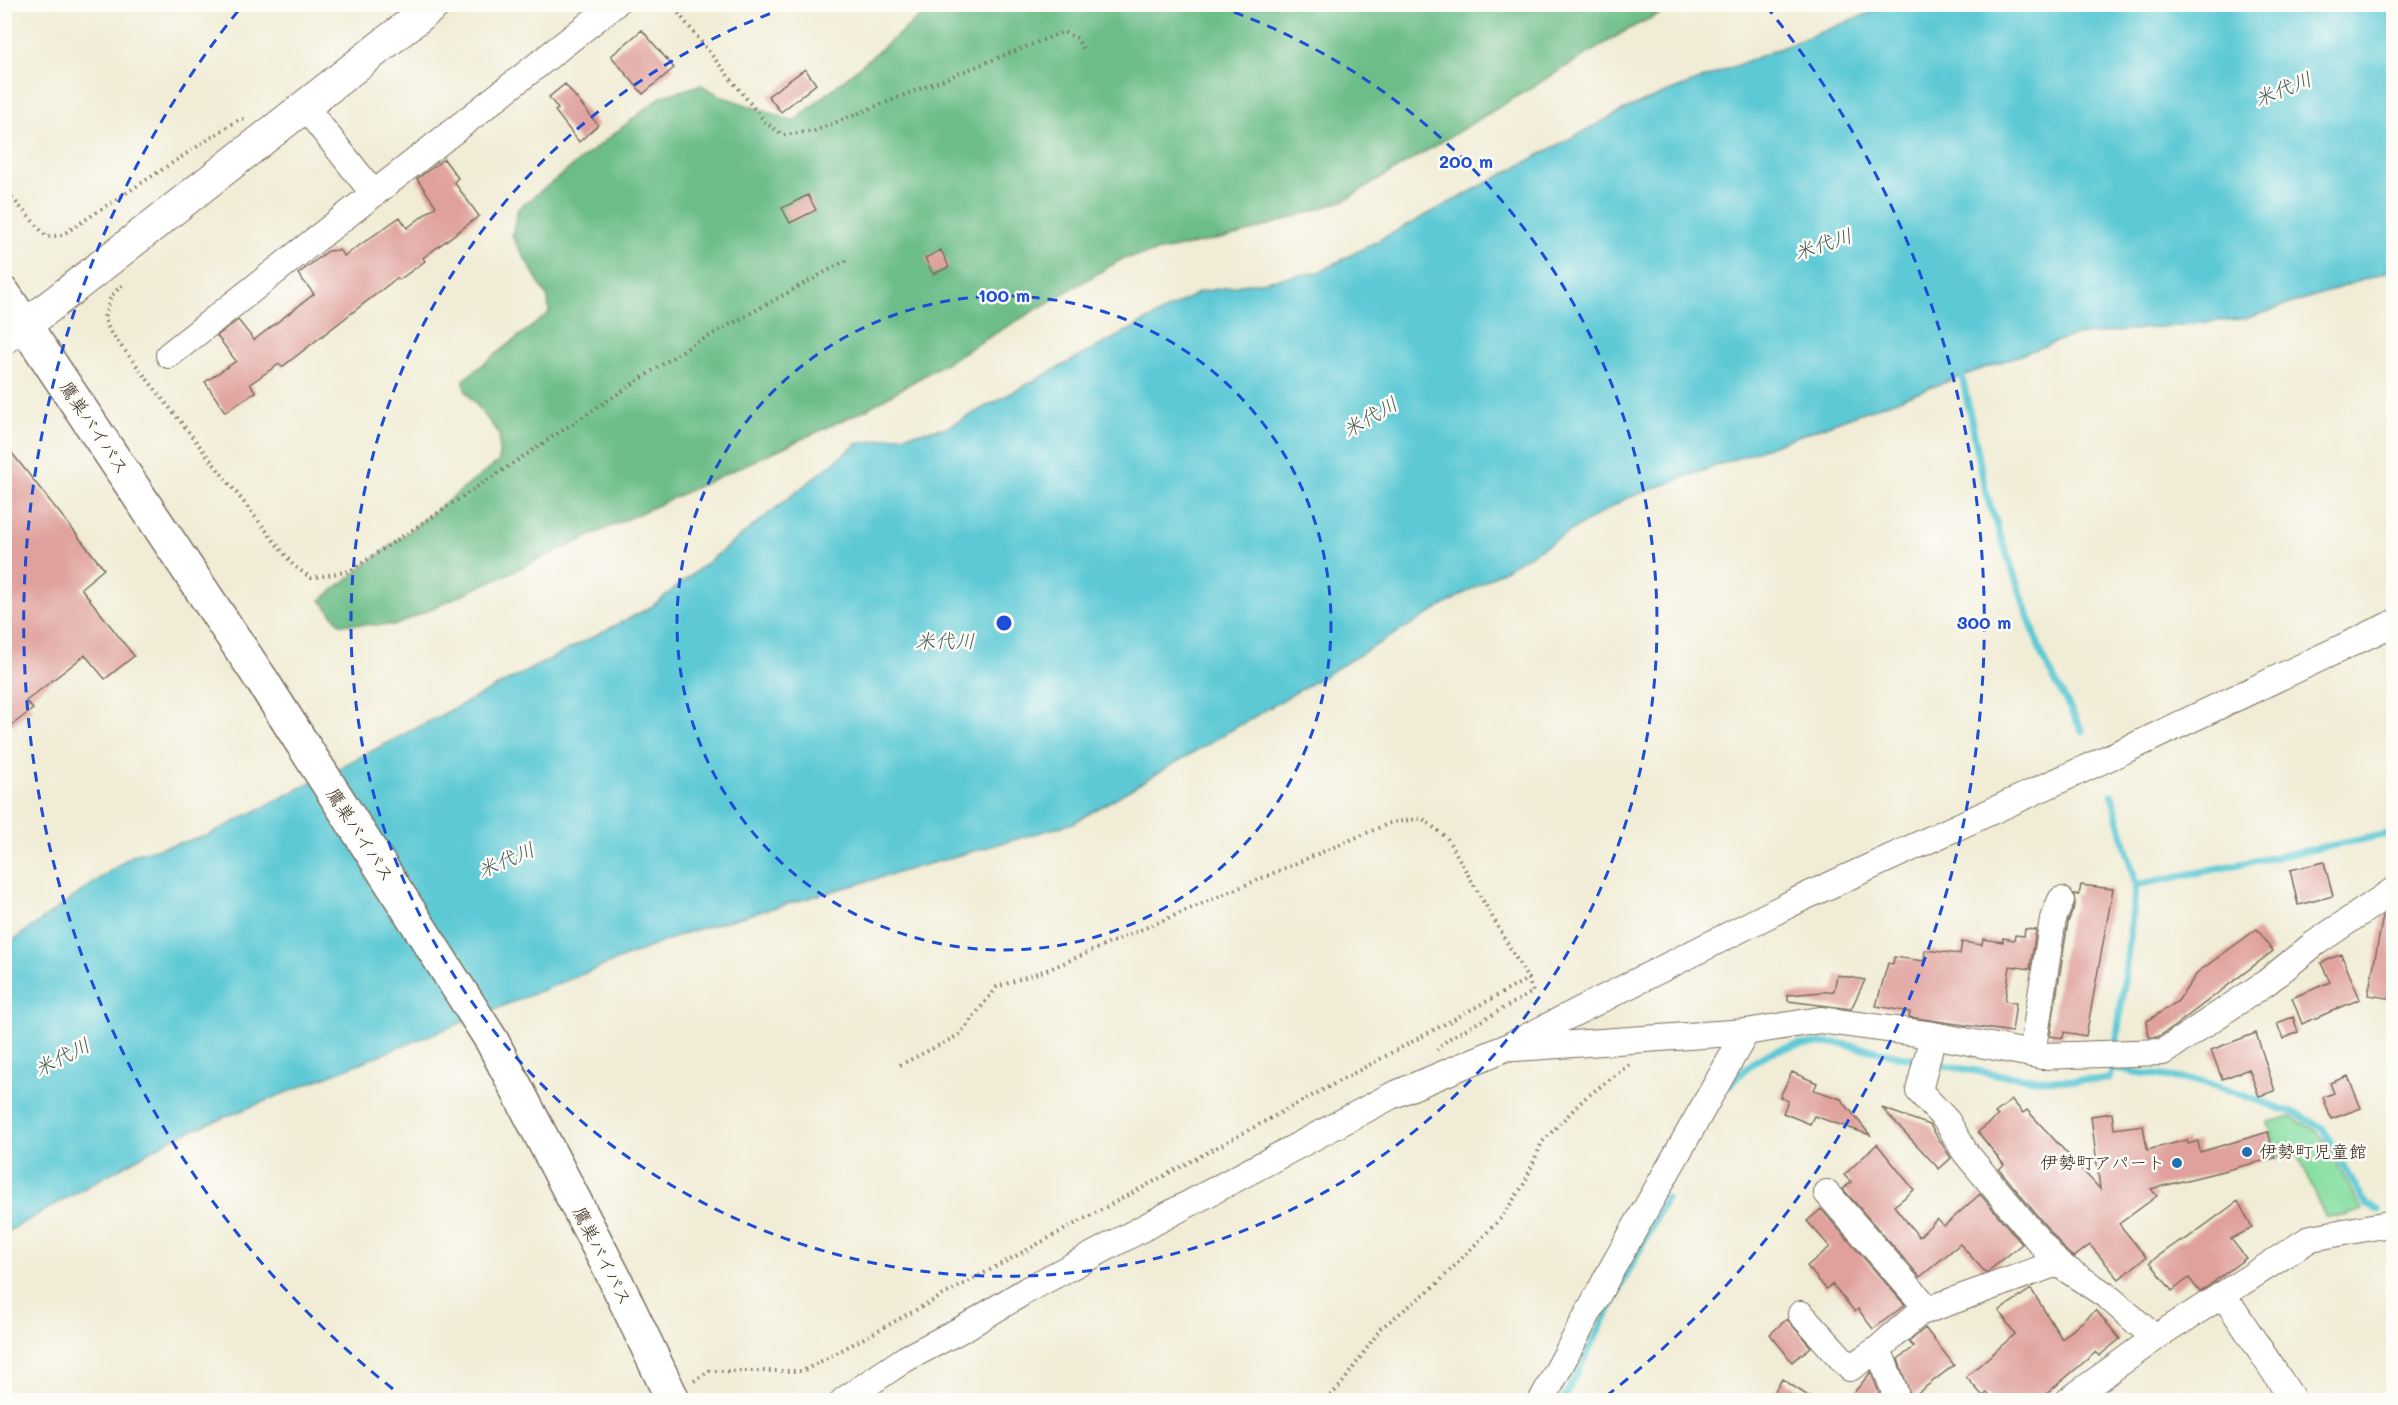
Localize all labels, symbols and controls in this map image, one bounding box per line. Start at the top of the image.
water label: 米代川 [2250,65,2315,111]
text: 200 m [1439,149,1493,173]
water label: 米代川 [1790,221,1855,265]
text: 100 m [978,283,1030,307]
street label: 鷹巣バイパス [55,376,135,479]
water label: 米代川 [1337,390,1402,442]
text: 300 m [1957,610,2011,634]
centre of rings [994,613,1014,633]
water label: 米代川 [915,627,975,653]
street label: 鷹巣バイパス [321,783,400,886]
water label: 米代川 [473,835,538,883]
water label: 米代川 [29,1031,94,1081]
place label: 伊勢町児童館 [2259,1139,2367,1163]
marker: 伊勢町児童館 [2240,1145,2254,1159]
place label: 伊勢町アパート [2040,1150,2165,1174]
marker: 伊勢町アパート [2170,1156,2184,1170]
street label: 鷹巣バイパス [568,1202,638,1309]

